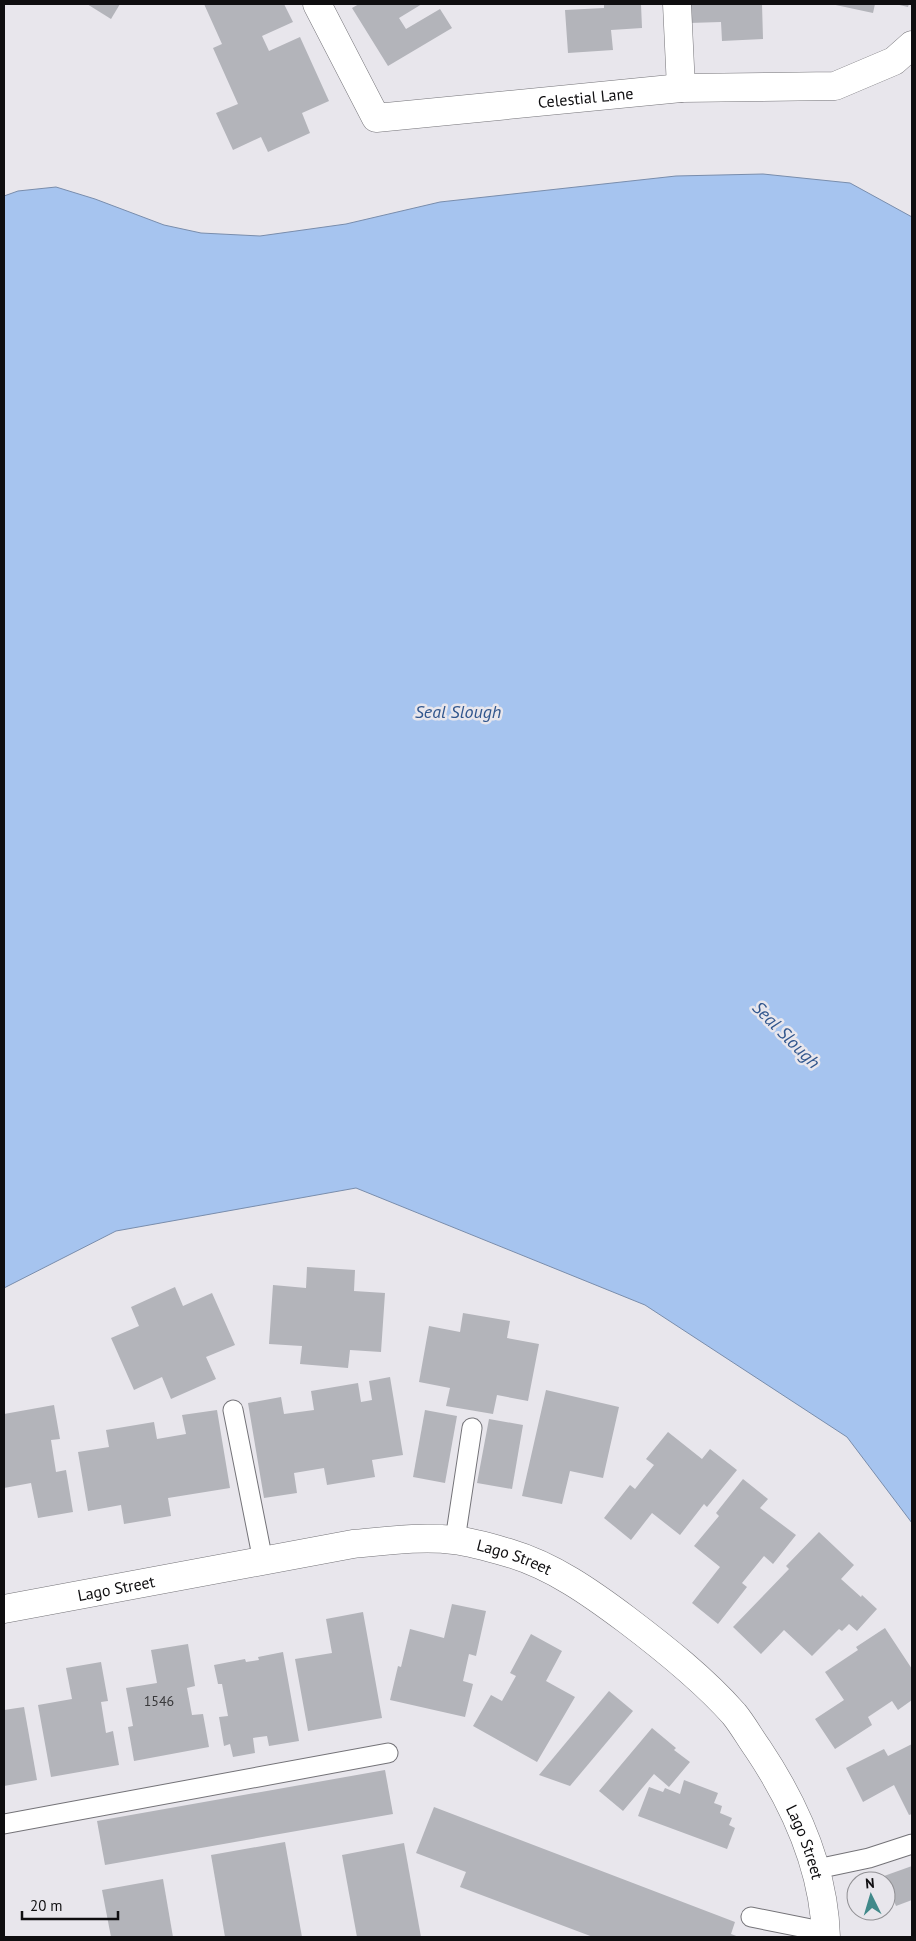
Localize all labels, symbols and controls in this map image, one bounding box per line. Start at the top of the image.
street label: Celestial Lane [537,83,634,112]
water label: Seal Slough [415,700,501,723]
water label: Seal Slough [748,996,825,1073]
street label: Lago Street [475,1535,556,1579]
street label: Lago Street [76,1571,157,1605]
house number: 1546 [144,1692,174,1710]
street label: Lago Street [782,1801,828,1882]
north arrow [846,1871,896,1921]
text: N [864,1874,875,1892]
scale bar [22,1888,119,1920]
text: 20 m [30,1896,63,1915]

